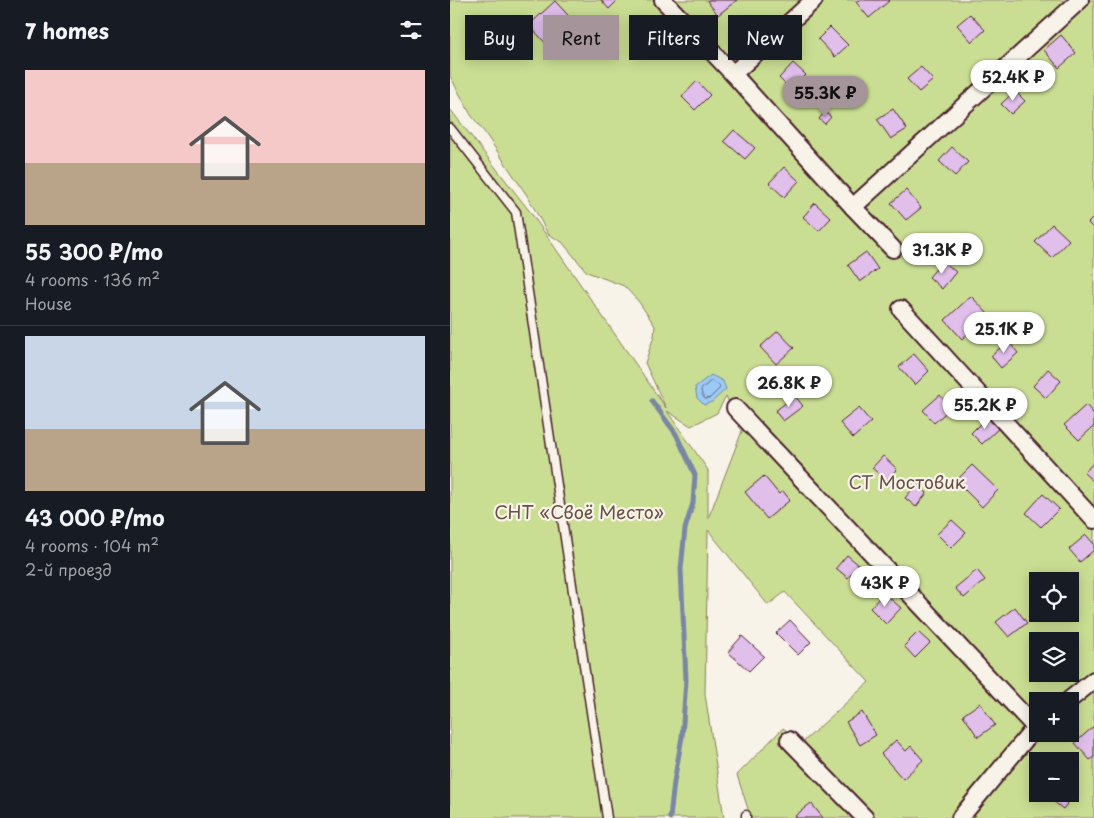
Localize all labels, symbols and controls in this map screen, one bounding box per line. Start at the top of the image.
text: 7 homes [25,14,109,46]
chip: Buy [465,15,533,60]
chip: Rent [543,15,619,60]
chip: Filters [629,15,718,60]
chip: New [728,15,802,60]
icon: filters [397,16,425,44]
pin: 52.4K ₽ [967,59,1059,102]
text: 52.4K ₽ [981,64,1045,88]
pin: 55.3K ₽ [779,76,871,118]
text: 55.3K ₽ [794,80,856,104]
icon: home [180,103,270,193]
pin: 31.3K ₽ [896,232,988,275]
text: 55 300 ₽/mo [25,235,163,267]
text: 31.3K ₽ [912,237,972,261]
text: 4 rooms · 136 m² [25,267,160,291]
text: House [25,291,72,315]
pin: 25.1K ₽ [958,312,1050,354]
text: 25.1K ₽ [975,316,1033,340]
pin: 26.8K ₽ [743,366,835,408]
icon: home [180,368,270,458]
text: 26.8K ₽ [757,370,821,394]
pin: 55.2K ₽ [939,388,1031,430]
text: 55.2K ₽ [953,392,1017,416]
park label: СТ Мостовик [849,468,966,495]
park label: СНТ «Своё Место» [494,498,664,525]
text: 43 000 ₽/mo [25,501,165,533]
text: 4 rooms · 104 m² [25,533,159,557]
text: 2-й проезд [25,557,112,581]
pin: 43K ₽ [850,566,920,608]
text: 43K ₽ [861,570,909,594]
map controls [1029,572,1079,802]
button: locate [1029,572,1079,622]
button: layers [1029,632,1079,682]
button: + [1029,692,1079,742]
button: − [1029,752,1079,802]

